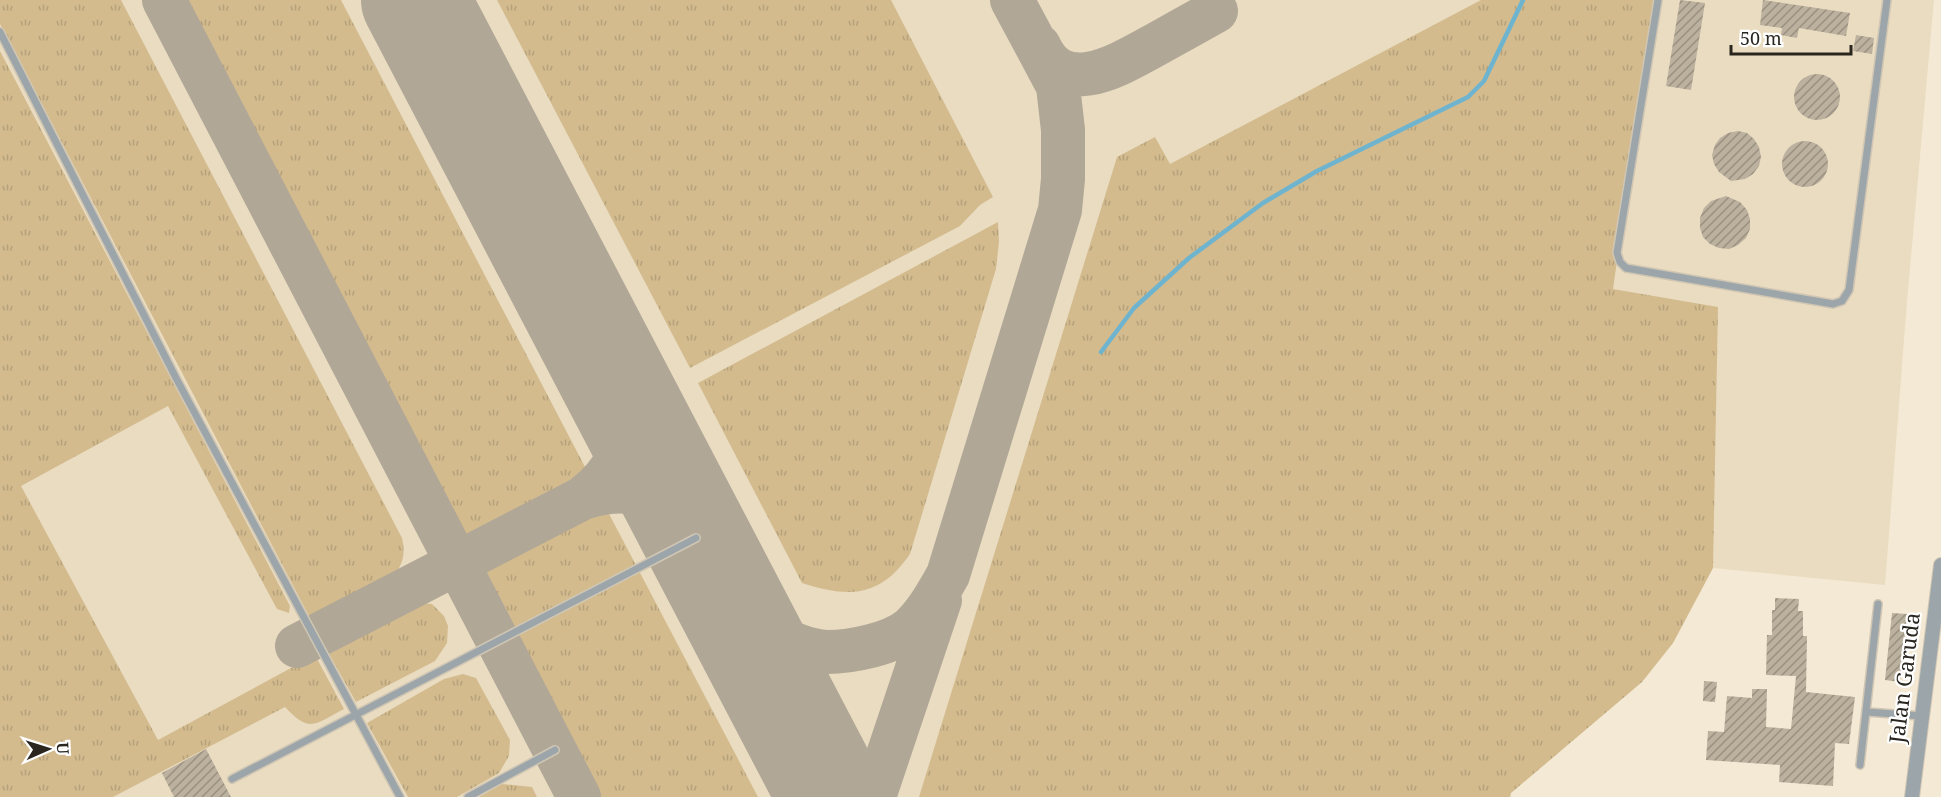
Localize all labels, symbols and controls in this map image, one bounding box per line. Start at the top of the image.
scale bar [1731,18,1851,56]
text: 50 m [1740,26,1782,50]
street label: Jalan Garuda [1882,611,1926,746]
north arrow [18,719,78,779]
text: U [52,742,74,755]

